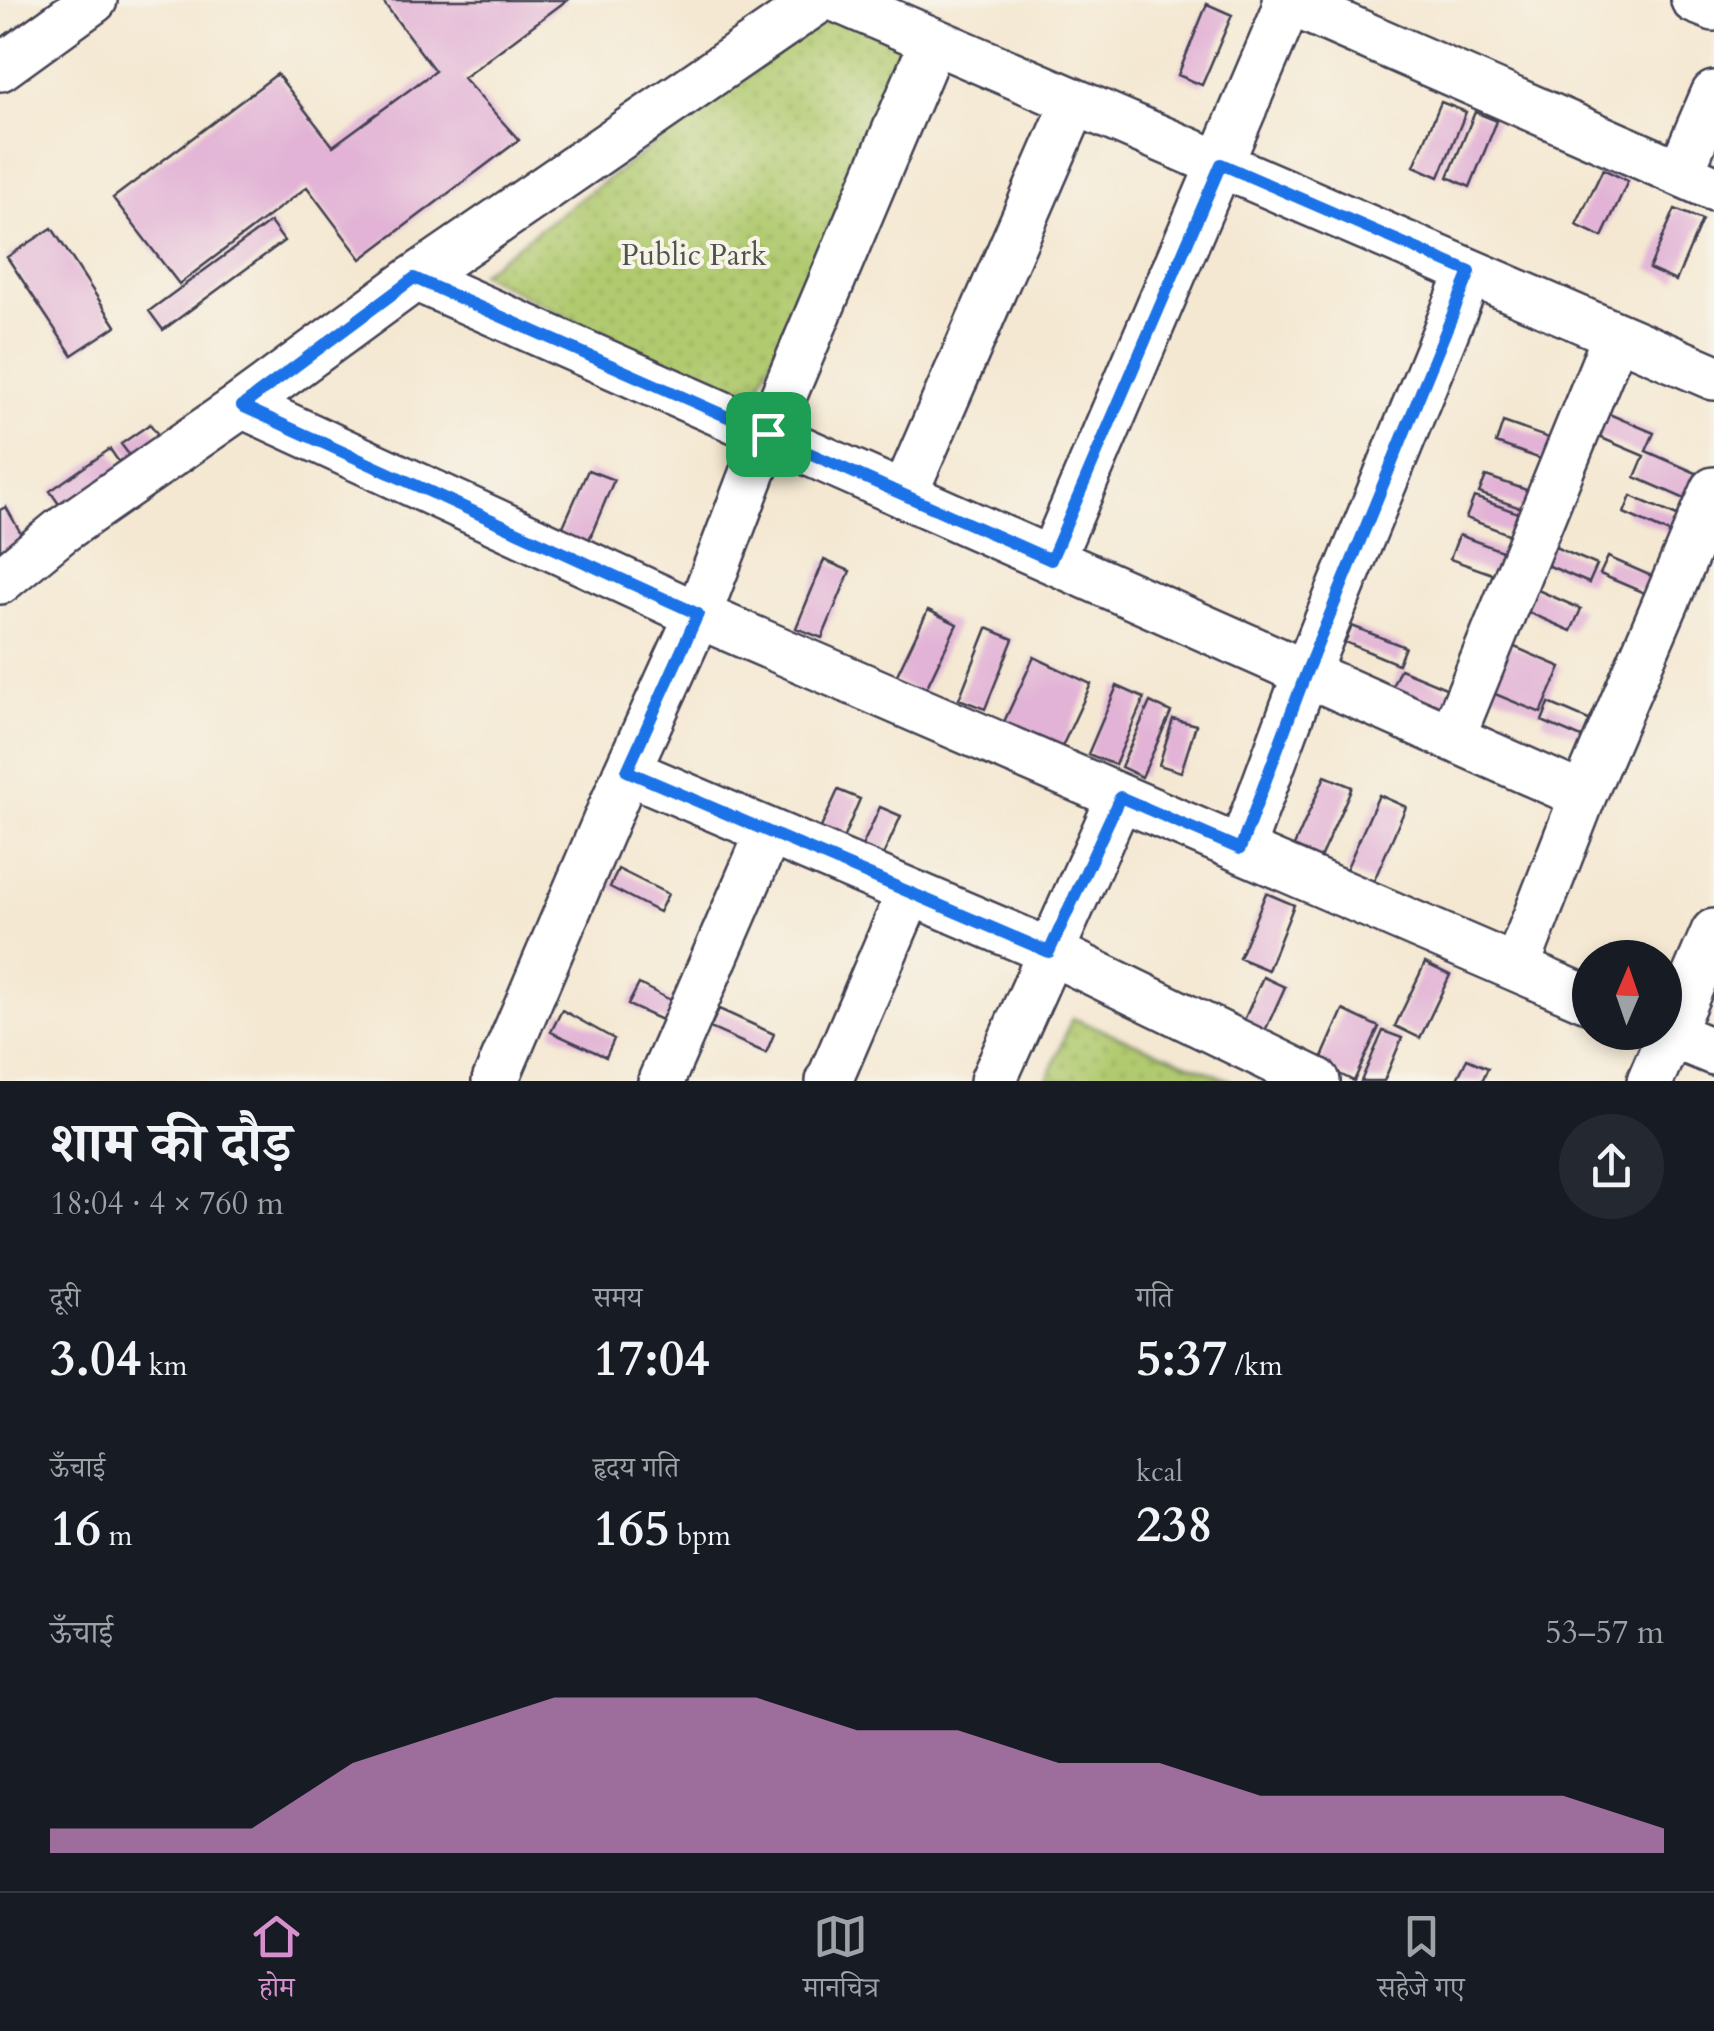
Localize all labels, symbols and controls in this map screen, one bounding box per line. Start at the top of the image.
park label: Public Park [621,235,767,276]
pin [726,392,811,477]
icon: arrive [741,407,796,462]
north arrow [1572,940,1682,1050]
map controls [1572,940,1682,1050]
text: शाम की दौड़ [50,1107,292,1181]
button: share [1559,1114,1664,1219]
text: 18:04 · 4 × 760 m [50,1182,284,1226]
text: दूरी [50,1279,80,1317]
text: समय [593,1279,642,1317]
text: गति [1136,1279,1173,1317]
text: 3.04 [50,1325,141,1393]
text: 17:04 [593,1325,710,1393]
text: 5:37 [1136,1325,1227,1393]
text: km [141,1347,188,1385]
text: /km [1227,1347,1283,1385]
text: ऊँचाई [50,1449,105,1487]
text: हृदय गति [593,1449,679,1487]
text: kcal [1136,1453,1183,1491]
text: 238 [1136,1491,1213,1559]
text: 16 [50,1495,101,1563]
text: 165 [593,1495,670,1563]
text: m [101,1517,132,1555]
text: bpm [670,1517,731,1555]
text: ऊँचाई [50,1611,113,1655]
text: 53–57 m [1545,1611,1664,1655]
tab: होम [249,1909,304,2015]
tab: मानचित्र [803,1909,879,2015]
tab: सहेजे गए [1378,1909,1465,2015]

